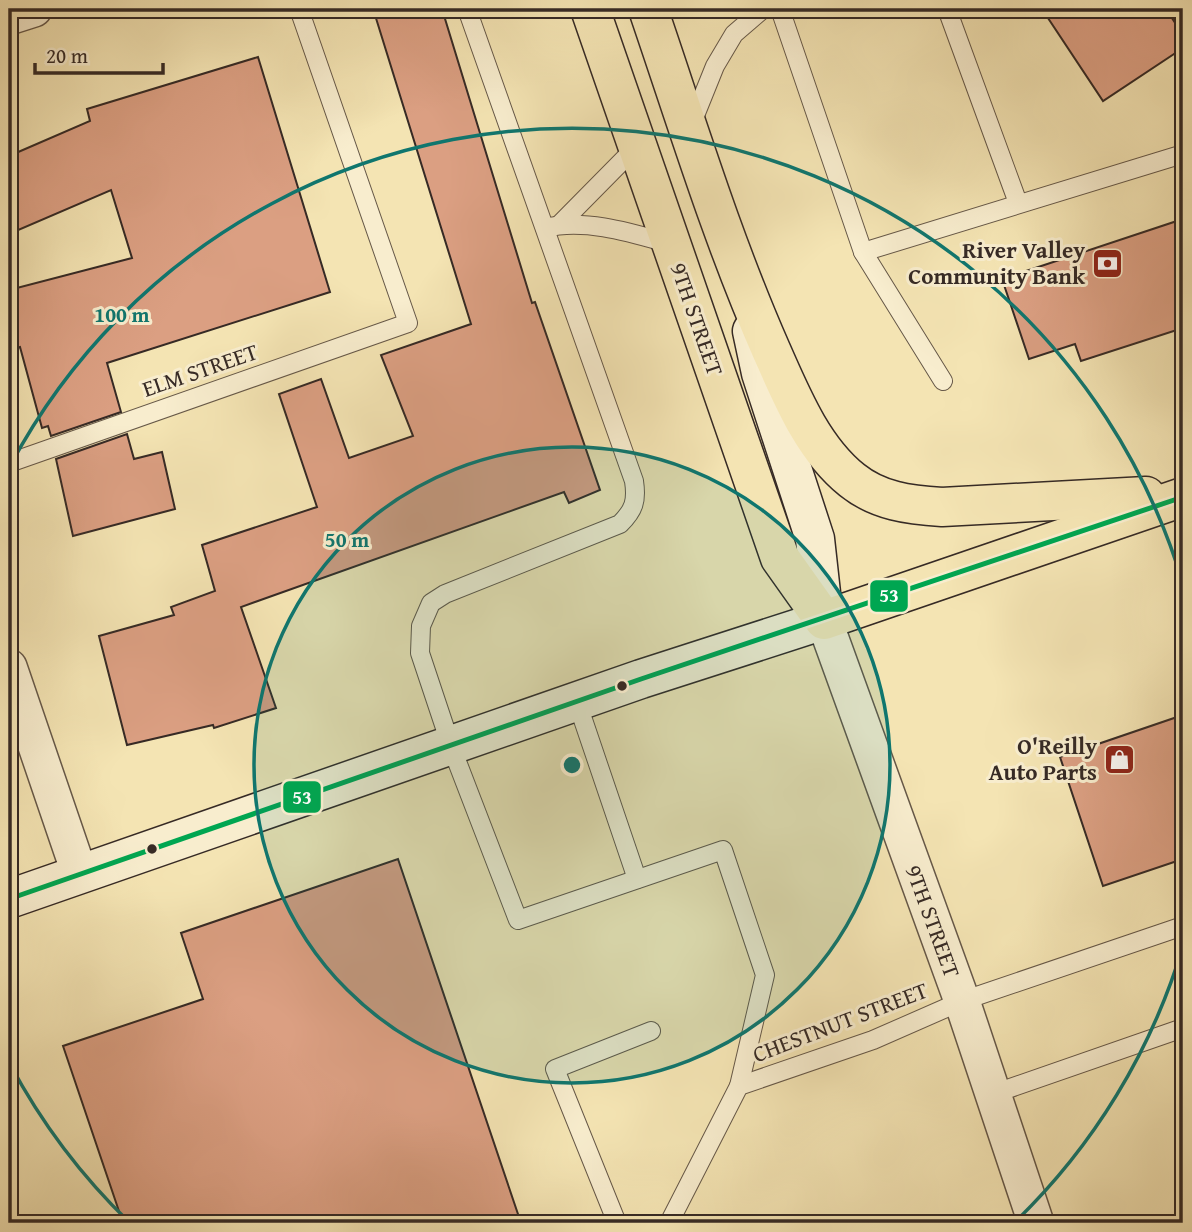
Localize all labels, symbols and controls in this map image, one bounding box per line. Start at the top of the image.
scale bar [35,32,163,76]
text: 20 m [46,40,88,71]
place label: River Valley Community Bank [908,233,1086,292]
bank icon: River Valley Community Bank [1091,246,1125,280]
street label: 9TH STREET [663,258,732,380]
text: 100 m [94,299,150,330]
street label: ELM STREET [138,334,262,405]
text: 50 m [325,524,369,555]
line badge: 53 [869,579,909,613]
text: 53 [879,581,899,609]
unlabelled marker [615,679,629,693]
place label: O'Reilly Auto Parts [989,729,1097,788]
shop icon: O'Reilly Auto Parts [1103,742,1137,776]
centre of rings [560,753,584,777]
line badge: 53 [282,780,322,814]
text: 53 [292,783,312,811]
unlabelled marker [145,842,159,856]
street label: 9TH STREET [898,860,969,982]
street label: CHESTNUT STREET [747,973,932,1070]

